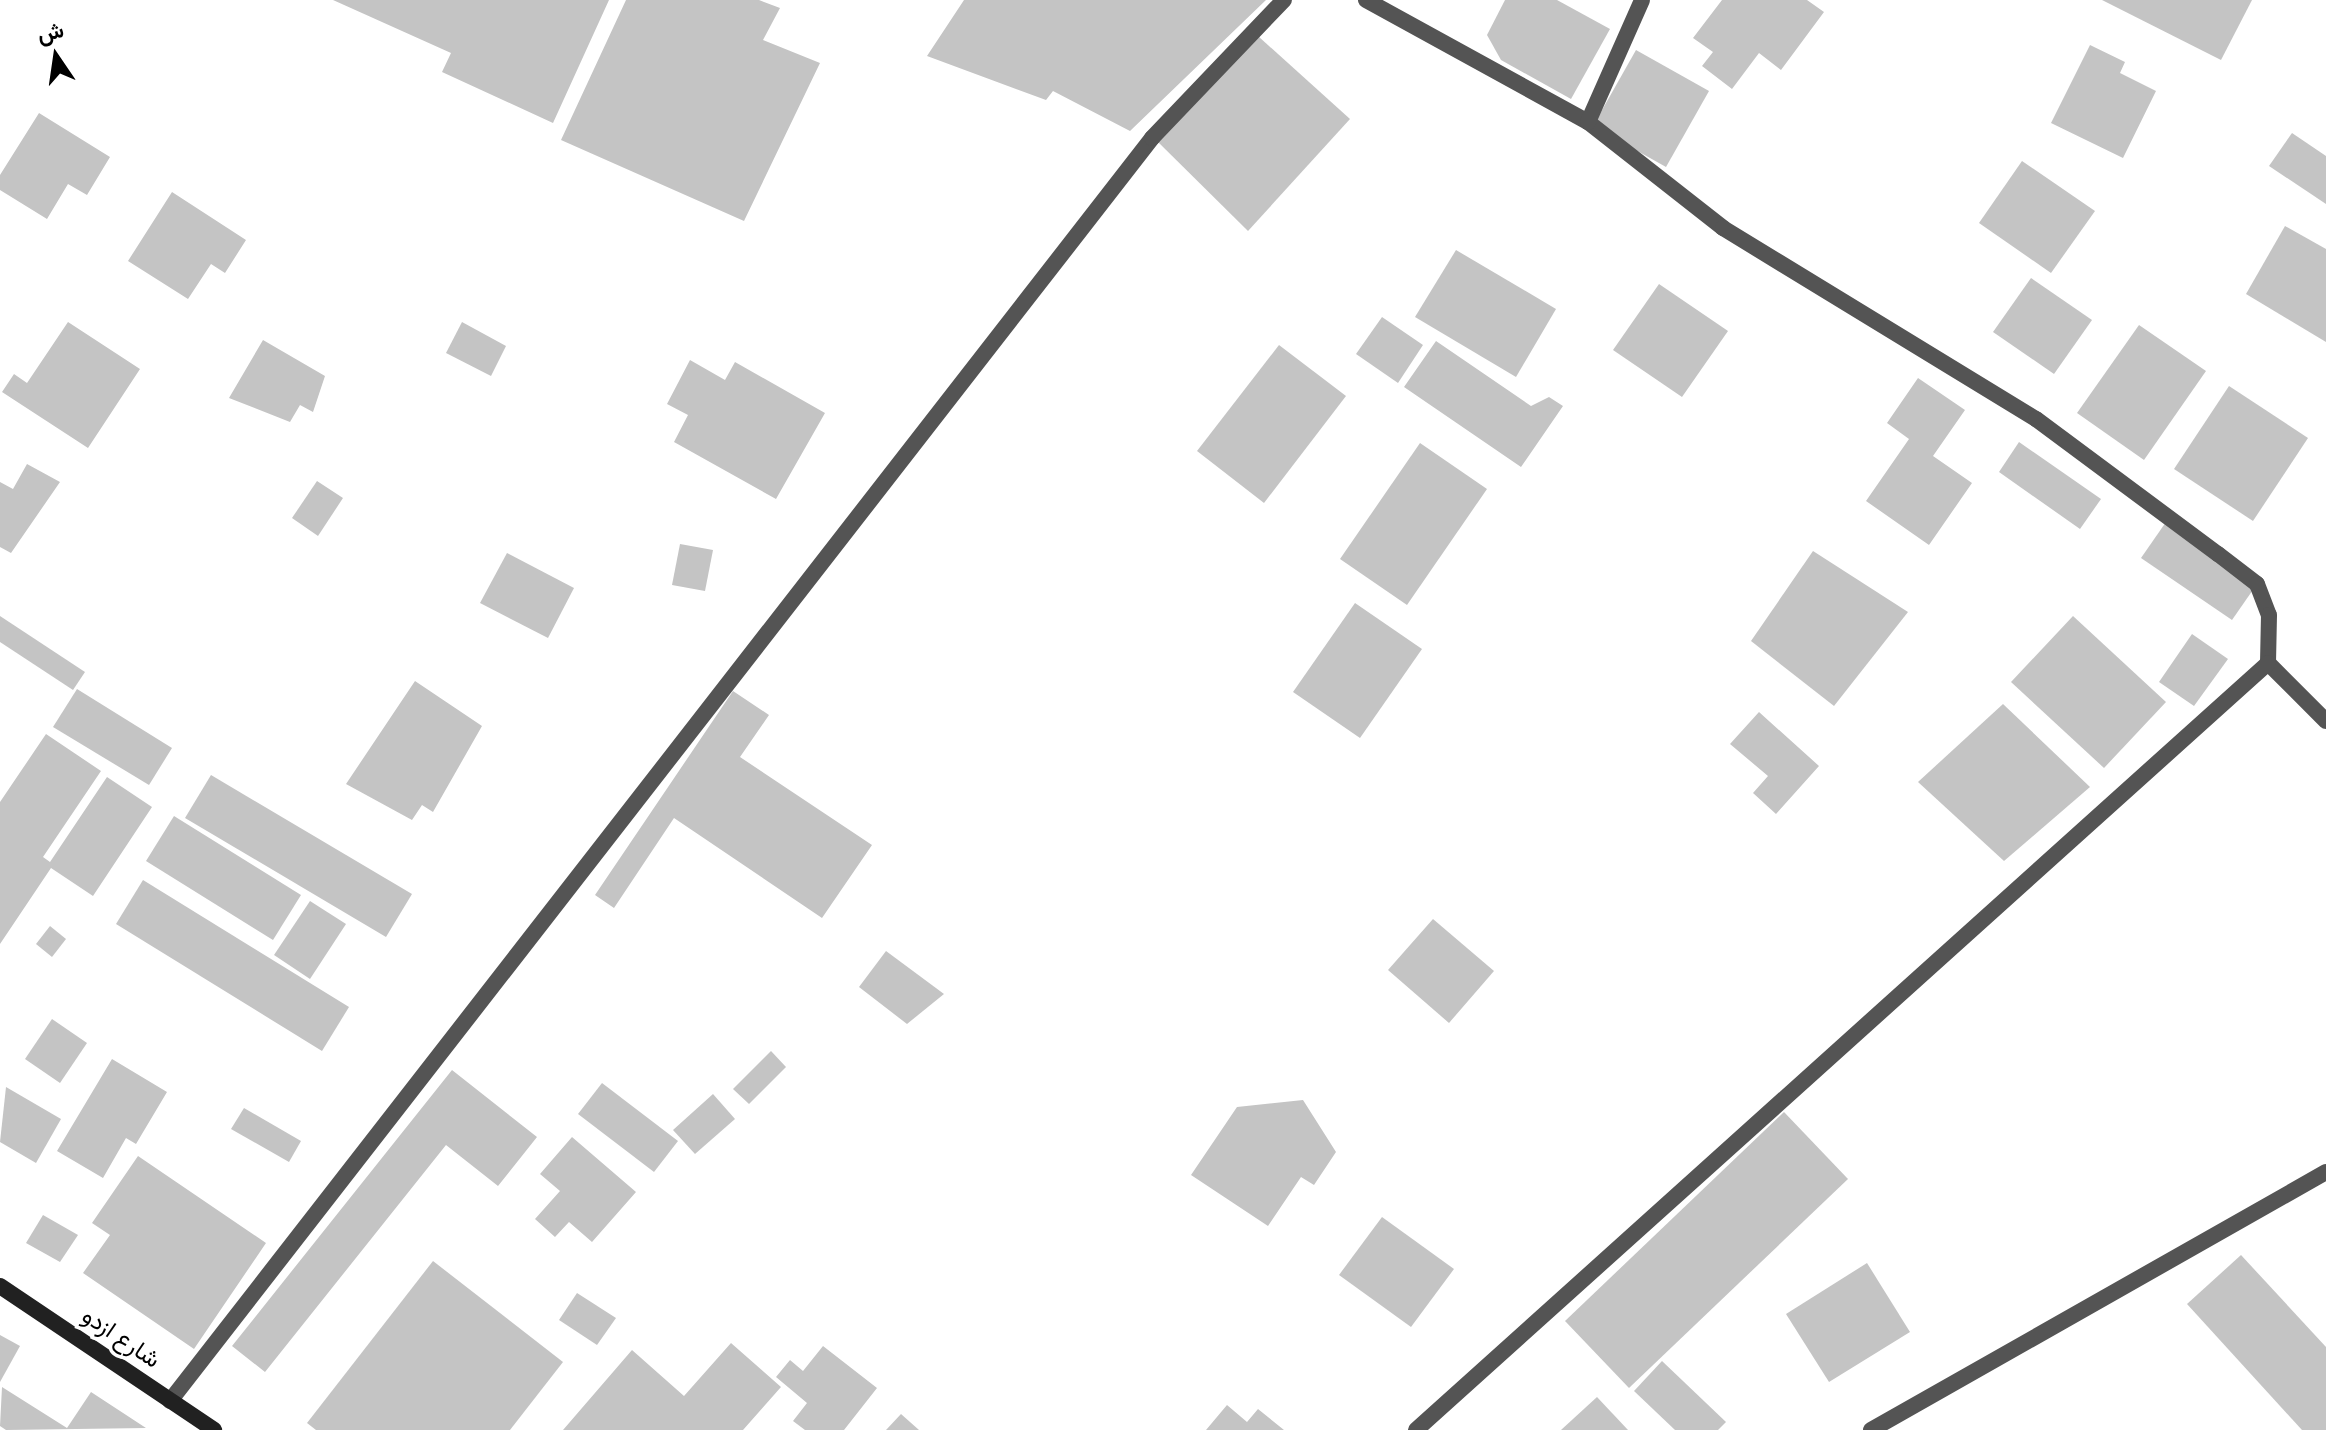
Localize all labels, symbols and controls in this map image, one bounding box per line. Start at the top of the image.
north arrow [16,16,96,96]
text: ش [35,16,66,48]
street label: شارع ازدو [76,1301,166,1375]

